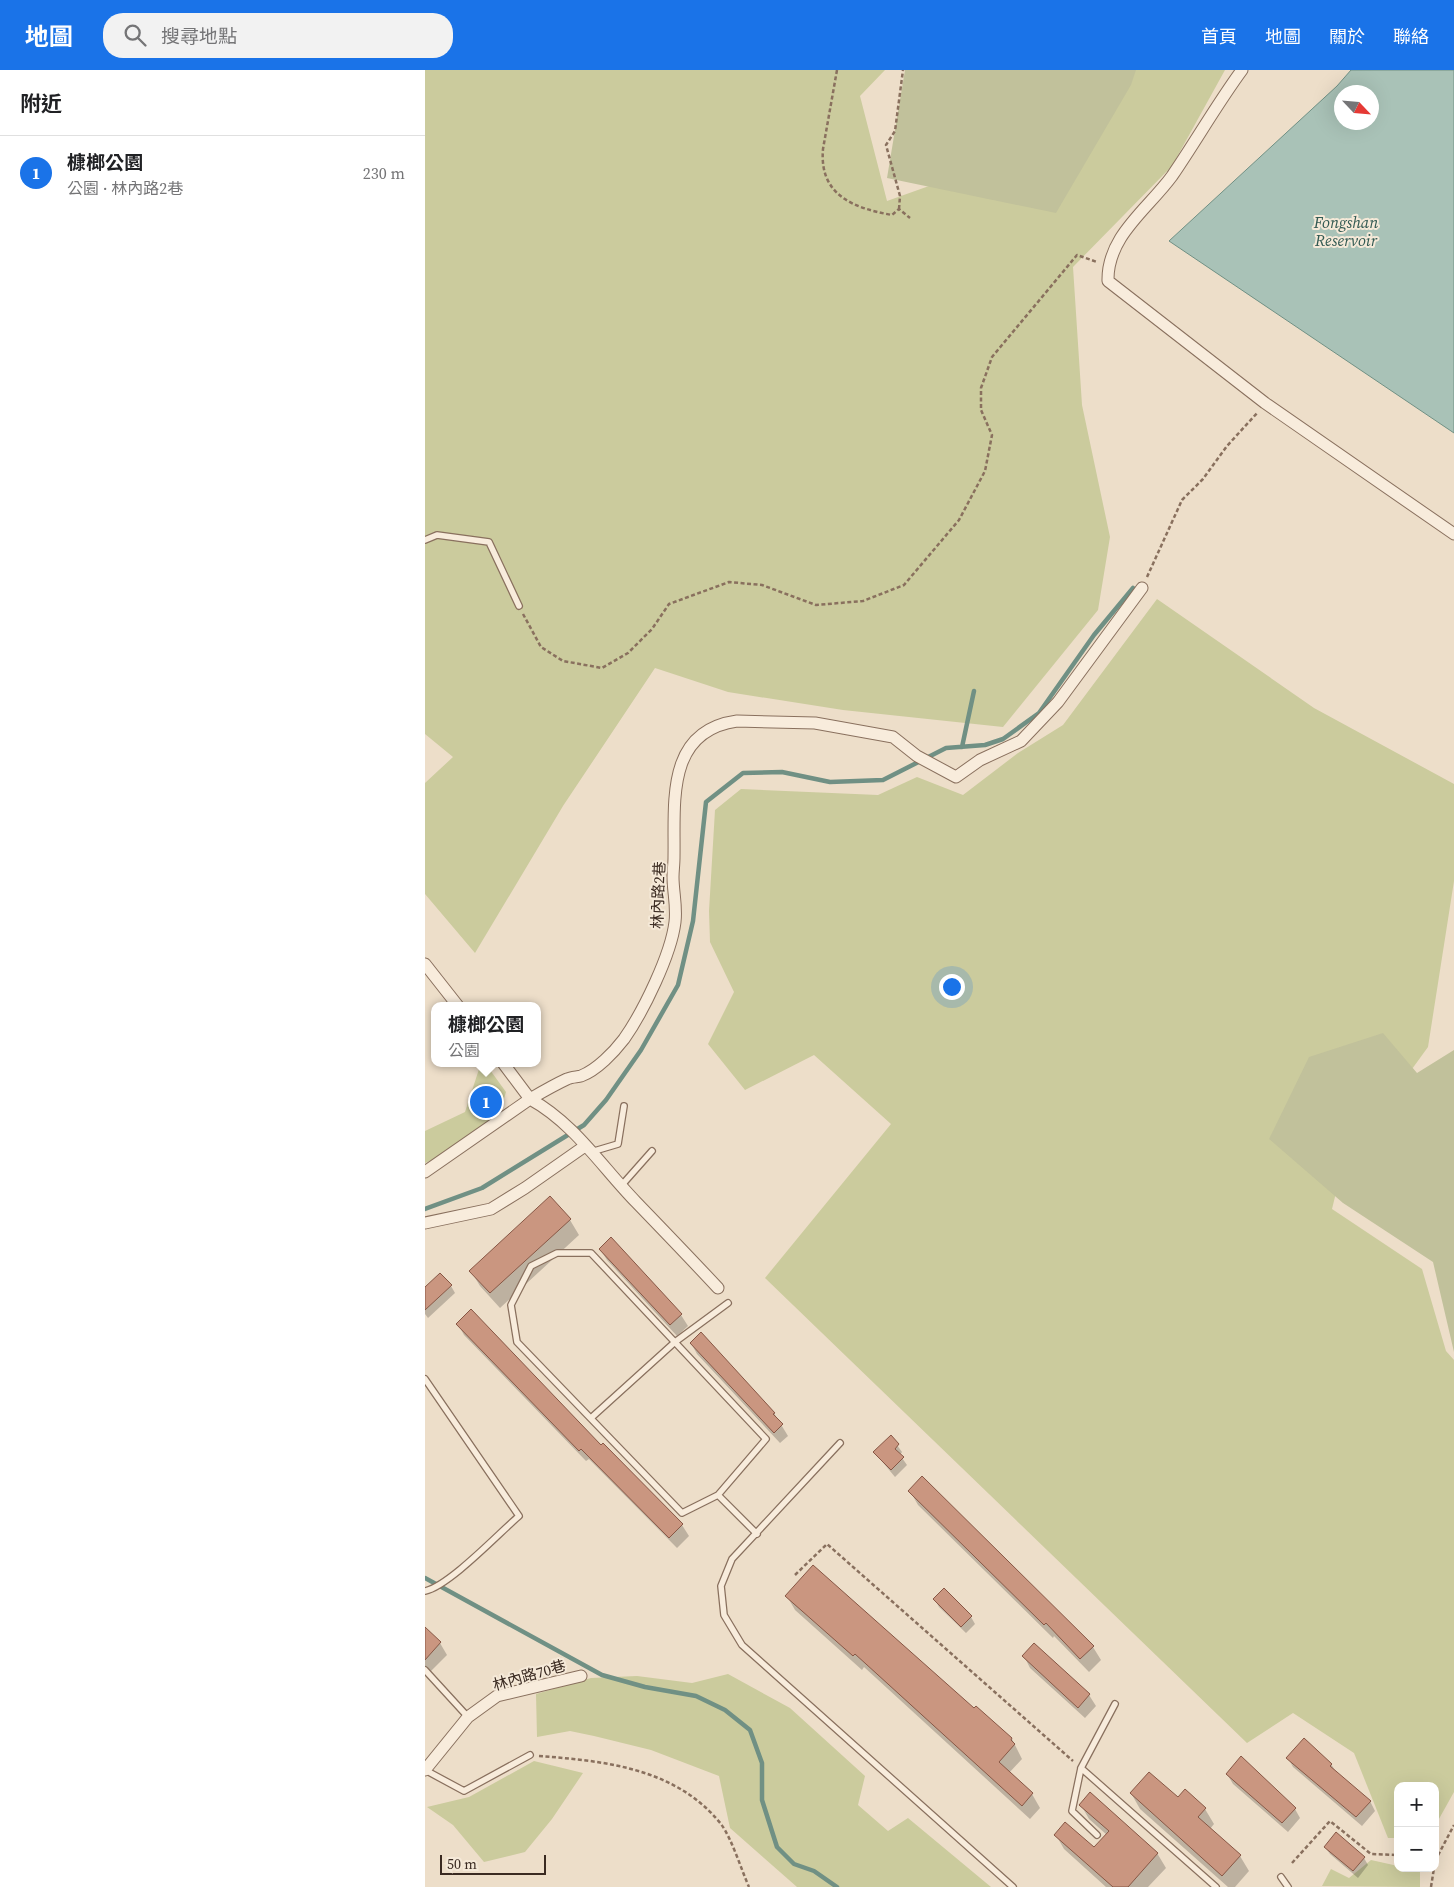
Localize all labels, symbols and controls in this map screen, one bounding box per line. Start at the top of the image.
search box [103,13,453,58]
text: 地圖 [25,20,73,53]
icon: search [121,21,149,49]
text: 搜尋地點 [161,23,237,49]
text: 首頁 [1201,24,1237,49]
text: 地圖 [1265,24,1301,49]
text: 關於 [1329,24,1365,49]
text: 聯絡 [1393,24,1429,49]
north arrow [1334,85,1379,130]
text: 附近 [20,89,62,118]
text: 槺榔公園 [67,149,143,175]
text: 1 [32,162,40,184]
text: 230 m [363,162,405,184]
text: 公園 · 林內路2巷 [67,177,183,199]
water label: Fongshan Reservoir [1313,211,1378,251]
street label: 林內路2巷 [646,861,670,929]
your location [939,974,965,1000]
popup [431,1002,541,1067]
text: 槺榔公園 [448,1011,524,1037]
text: 公園 [448,1039,480,1061]
pin: 1 [470,1083,502,1121]
street label: 林內路70巷 [490,1655,568,1695]
map controls [1394,1782,1439,1872]
button: + [1394,1782,1439,1827]
button: − [1394,1827,1439,1872]
scale bar [440,1852,546,1875]
text: 50 m [447,1854,477,1874]

